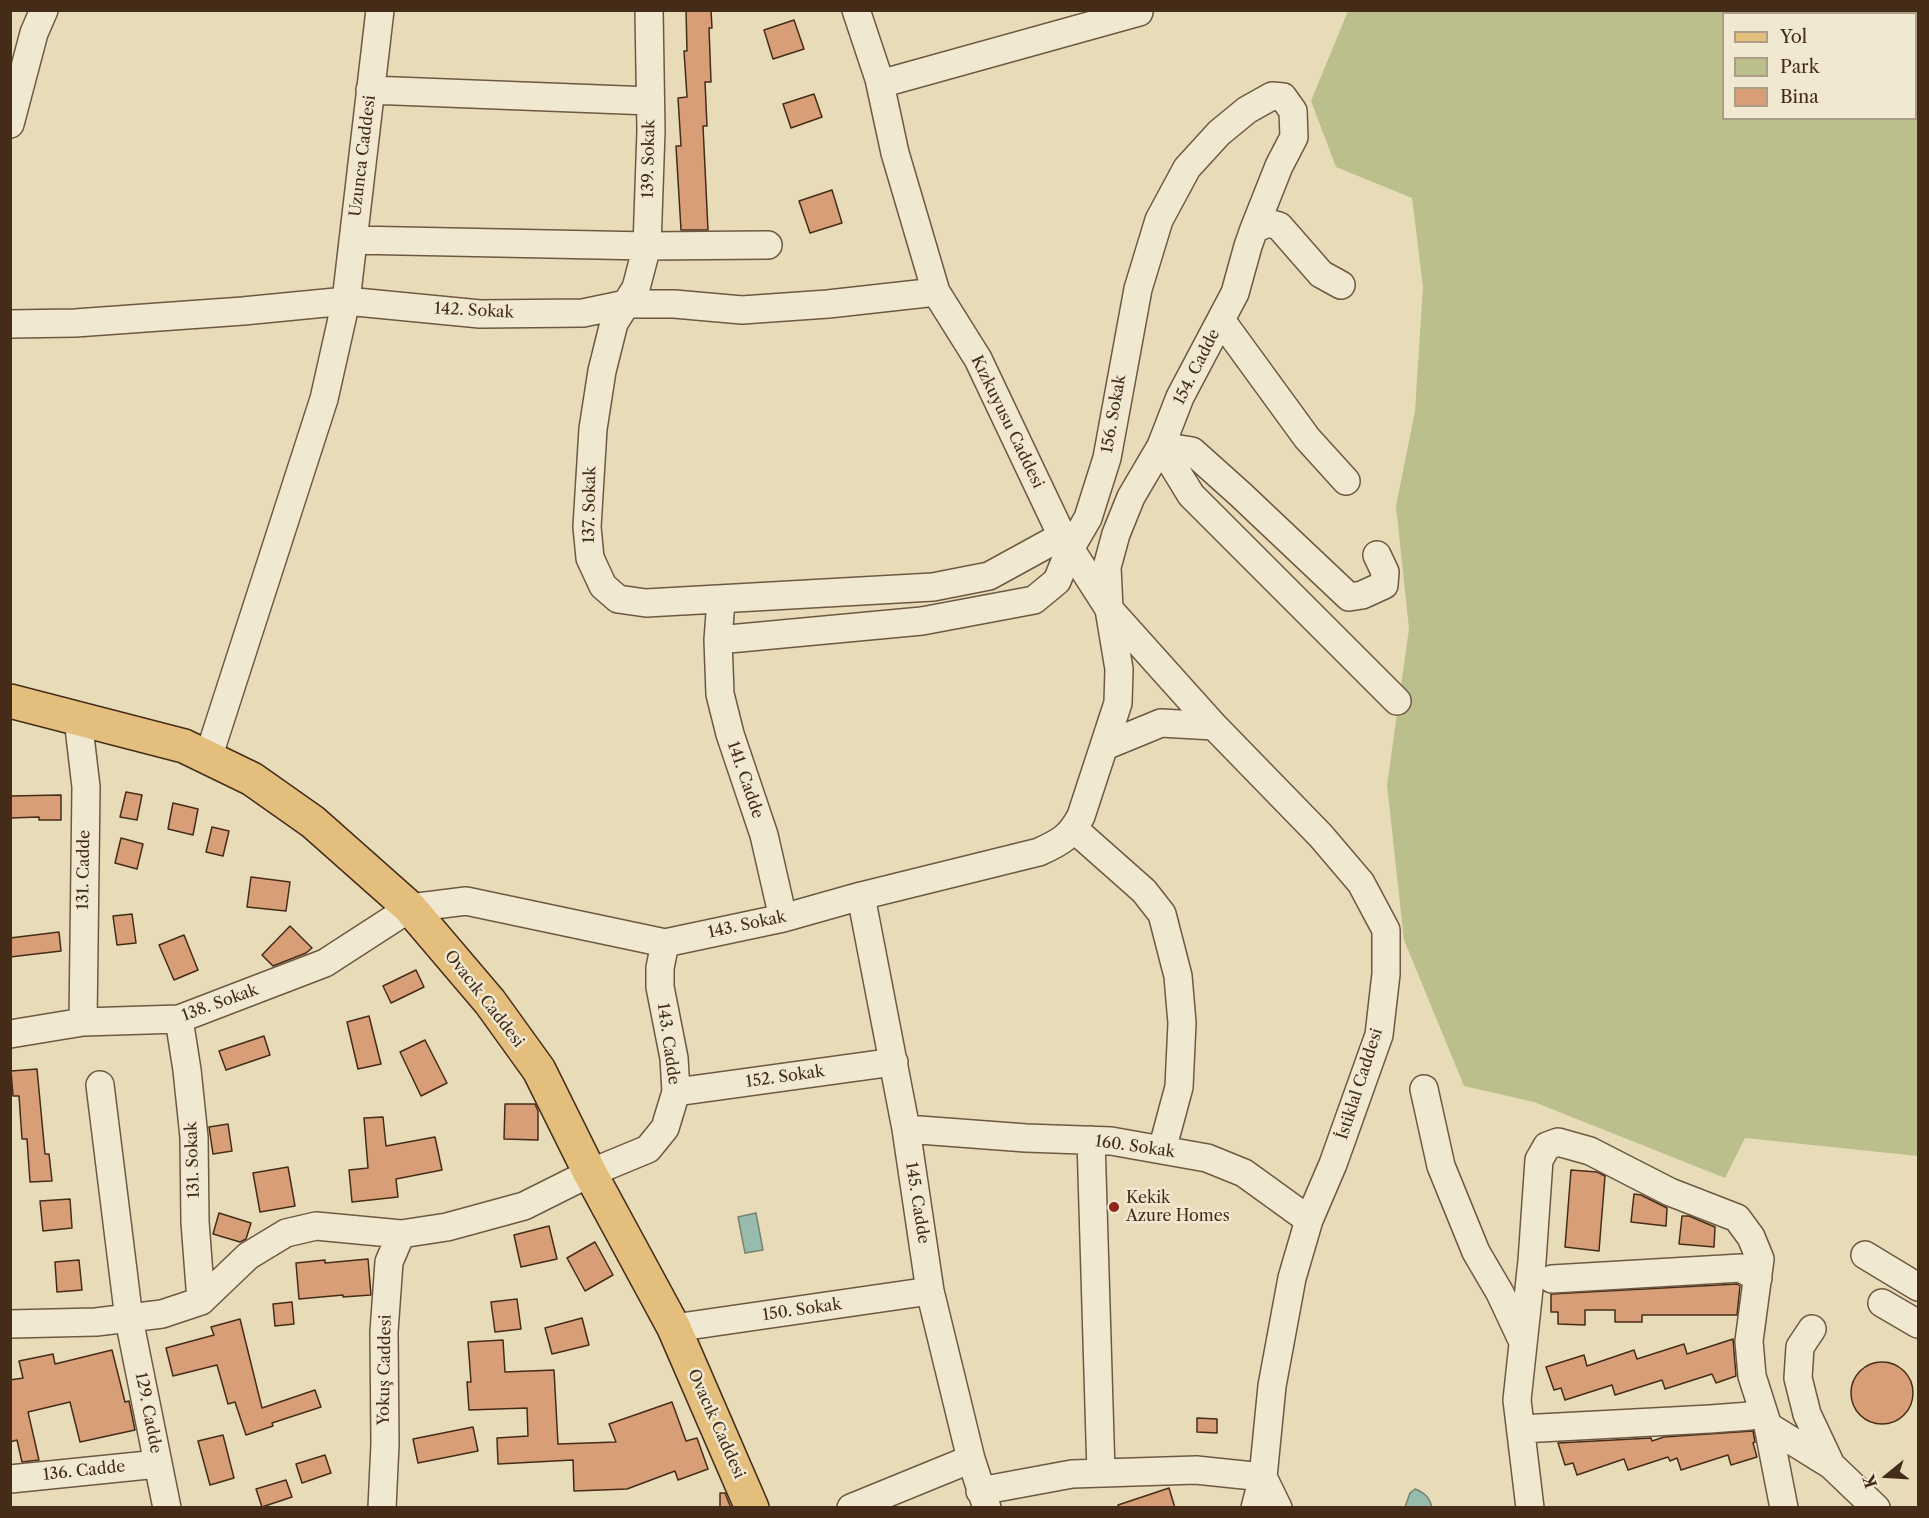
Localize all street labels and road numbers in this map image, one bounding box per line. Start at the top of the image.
street label: Uzunca Caddesi [346,94,380,218]
street label: 139. Sokak [639,120,659,198]
street label: 142. Sokak [434,299,514,323]
street label: 154. Cadde [1170,326,1224,408]
street label: Kızkuyusu Caddesi [966,352,1048,492]
street label: 156. Sokak [1098,373,1130,455]
street label: 137. Sokak [580,466,600,544]
street label: 141. Cadde [723,739,767,821]
street label: 131. Cadde [74,830,94,910]
street label: 143. Sokak [706,907,788,943]
street label: Ovacık Caddesi [440,947,528,1051]
street label: 138. Sokak [179,980,261,1026]
street label: 143. Cadde [653,1002,683,1086]
street label: İstiklal Caddesi [1333,1026,1387,1142]
street label: 152. Sokak [745,1062,825,1092]
street label: 131. Sokak [182,1121,204,1199]
street label: 160. Sokak [1094,1132,1176,1162]
street label: 145. Cadde [901,1161,933,1245]
street label: 150. Sokak [761,1295,843,1325]
street label: Yokuş Caddesi [374,1314,396,1426]
street label: Ovacık Caddesi [683,1366,749,1482]
street label: 129. Cadde [131,1371,165,1455]
street label: 136. Cadde [42,1457,126,1485]

